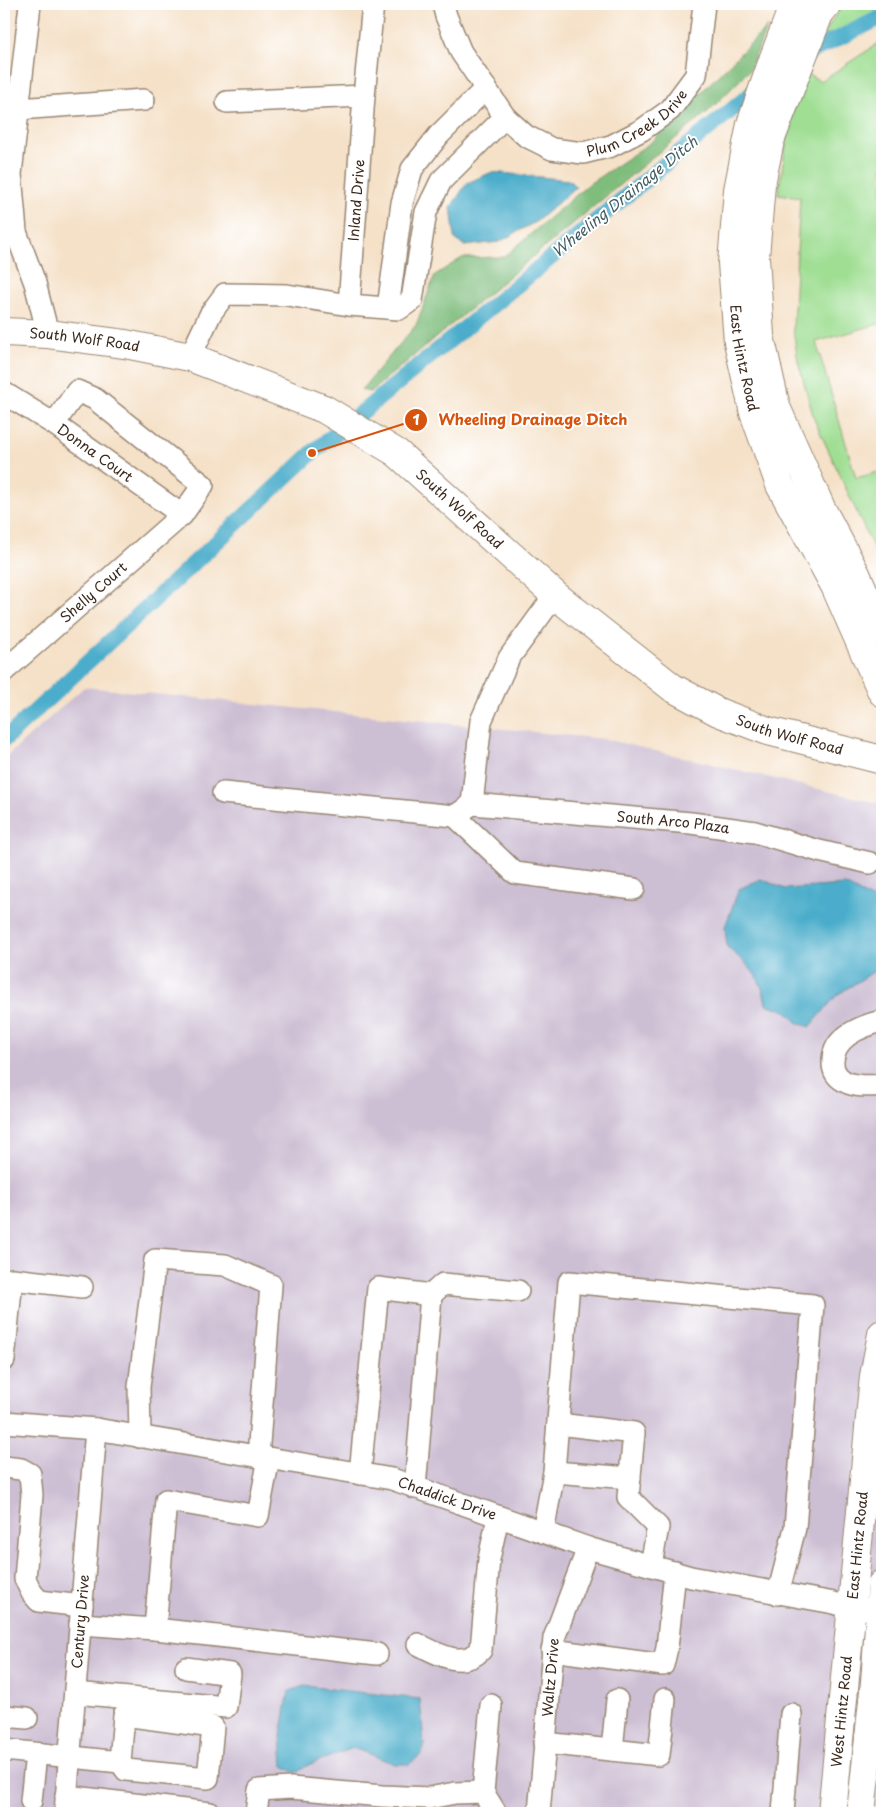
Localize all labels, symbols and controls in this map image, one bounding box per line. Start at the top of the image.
street label: Plum Creek Drive [584,85,692,162]
water label: Wheeling Drainage Ditch [546,130,702,262]
street label: Inland Drive [343,159,369,242]
street label: East Hintz Road [725,304,764,413]
street label: South Wolf Road [29,322,142,357]
callout: Wheeling Drainage Ditch [403,405,638,435]
text: 1 [412,407,420,430]
text: Wheeling Drainage Ditch [439,407,627,430]
street label: Donna Court [53,418,138,487]
street label: South Wolf Road [412,464,508,554]
street label: Shelly Court [55,557,132,628]
street label: South Wolf Road [733,709,846,760]
street label: South Arco Plaza [616,806,731,838]
street label: Chaddick Drive [395,1471,500,1525]
street label: East Hintz Road [842,1490,873,1600]
street label: Century Drive [66,1574,94,1669]
street label: Waltz Drive [536,1637,564,1718]
street label: West Hintz Road [825,1655,857,1768]

